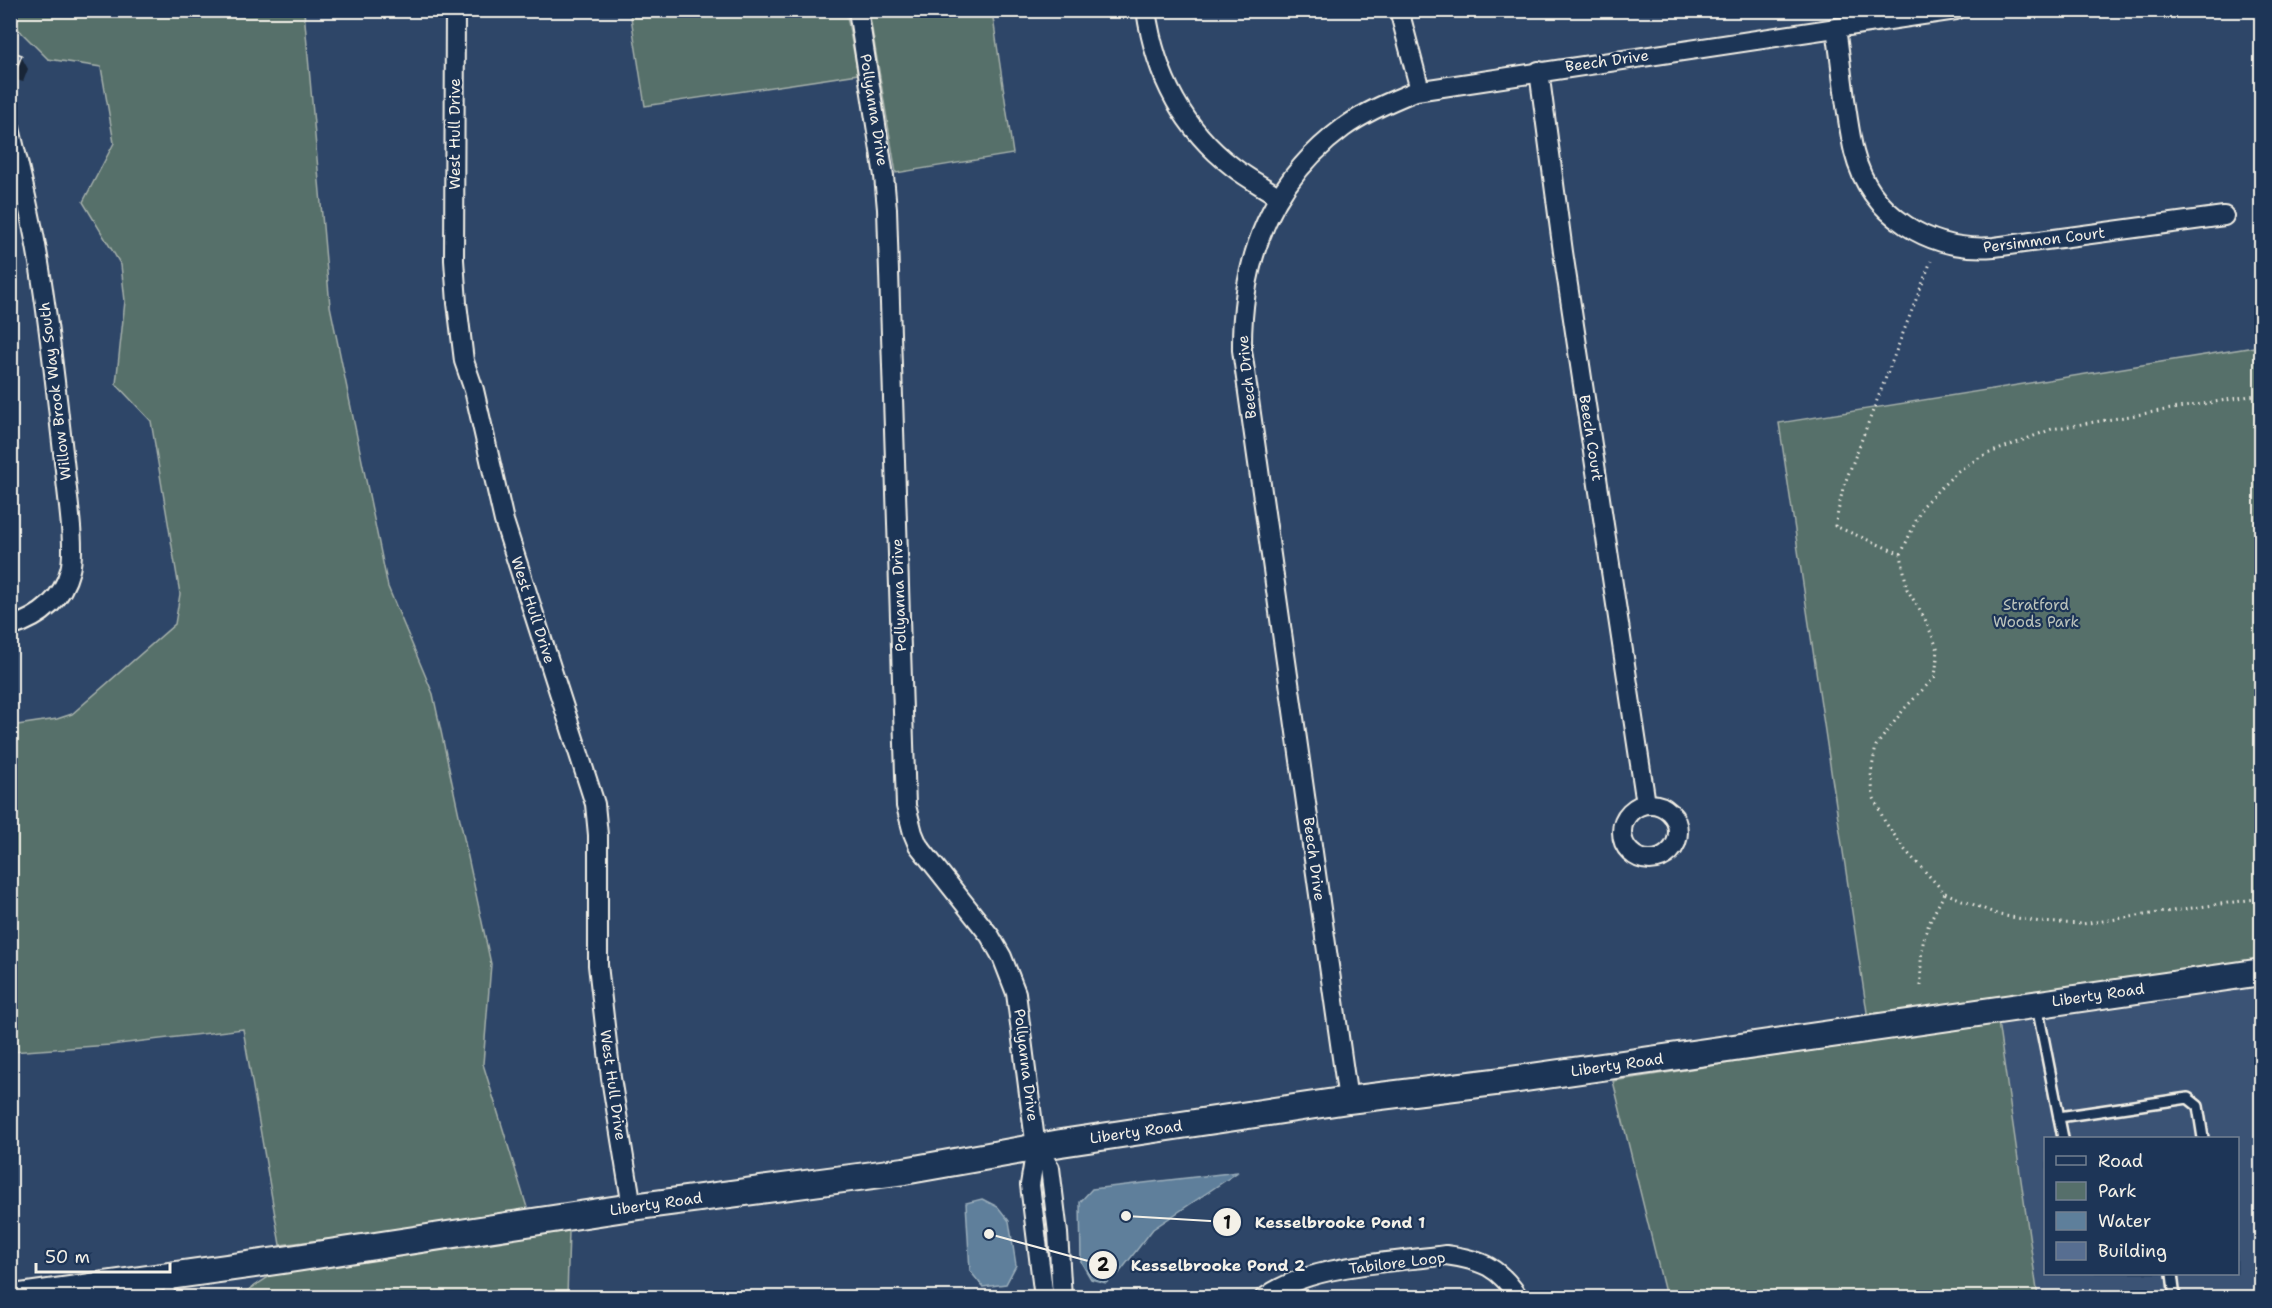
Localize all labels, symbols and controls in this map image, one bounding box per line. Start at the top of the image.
street label: Beech Drive [1564,45,1650,77]
street label: Pollyanna Drive [855,52,893,168]
street label: West Hull Drive [445,78,465,190]
street label: Persimmon Court [1982,223,2106,257]
street label: Willow Brook Way South [34,301,76,481]
street label: Beech Drive [1233,334,1261,420]
street label: Beech Court [1574,394,1608,482]
street label: Pollyanna Drive [887,538,911,652]
street label: West Hull Drive [506,554,560,666]
park label: Stratford Woods Park [1993,595,2079,632]
street label: Beech Drive [1298,816,1330,902]
street label: Liberty Road [2050,979,2146,1011]
street label: Pollyanna Drive [1009,1008,1043,1122]
street label: West Hull Drive [595,1028,631,1142]
street label: Liberty Road [1569,1049,1665,1081]
street label: Liberty Road [1088,1116,1184,1148]
legend [2044,1137,2239,1275]
text: Road [2098,1149,2143,1173]
text: Park [2098,1179,2137,1203]
street label: Liberty Road [608,1188,704,1220]
callout: Kesselbrooke Pond 1 [1212,1205,1437,1239]
text: Water [2098,1209,2151,1233]
text: 1 [1223,1211,1231,1235]
text: Kesselbrooke Pond 1 [1255,1212,1425,1233]
scale bar [36,1236,170,1274]
text: Building [2098,1239,2167,1263]
text: 50 m [45,1245,90,1269]
street label: Tabilore Loop [1348,1247,1446,1279]
callout: Kesselbrooke Pond 2 [1088,1248,1317,1282]
text: 2 [1097,1253,1110,1277]
text: Kesselbrooke Pond 2 [1131,1255,1305,1276]

